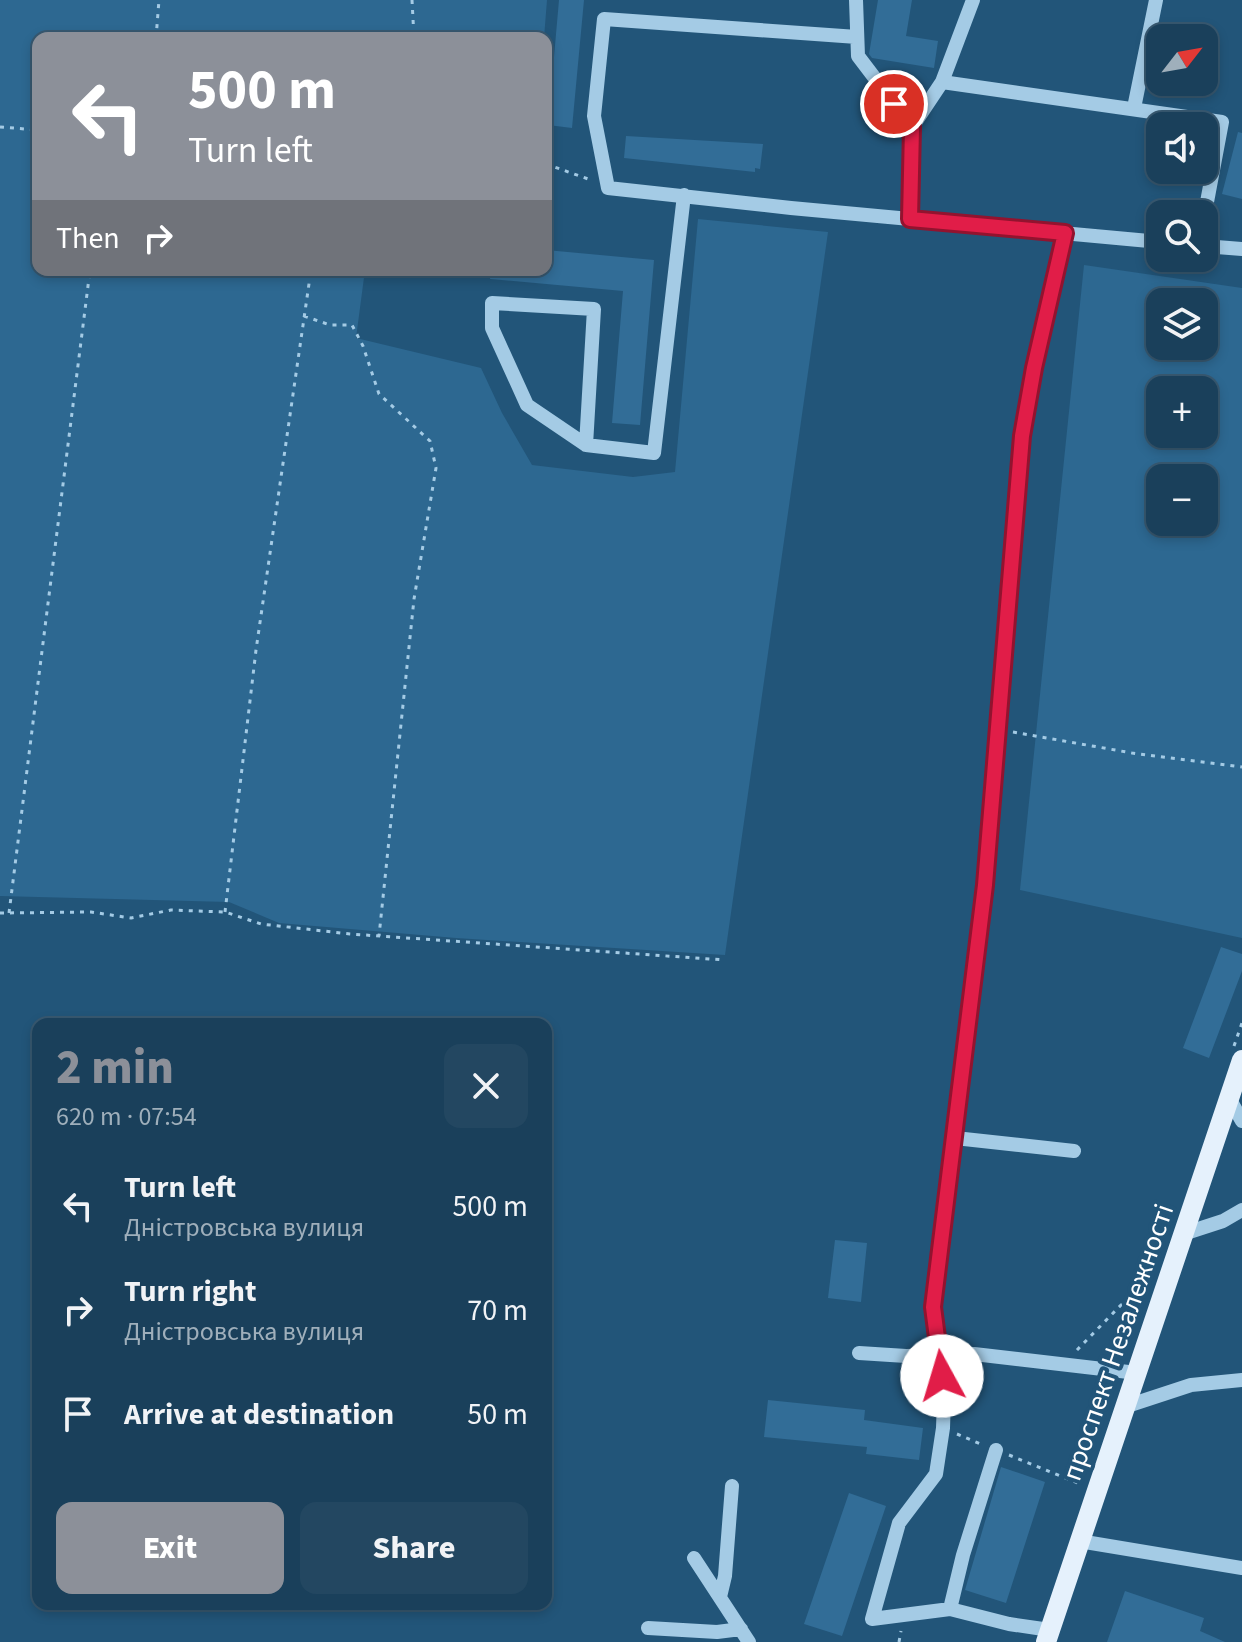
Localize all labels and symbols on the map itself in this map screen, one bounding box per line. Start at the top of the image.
north arrow [1146,24,1218,96]
pin [860,70,928,138]
street label: проспект Незалежності [1052,1199,1184,1486]
position arrow [900,1334,984,1418]

